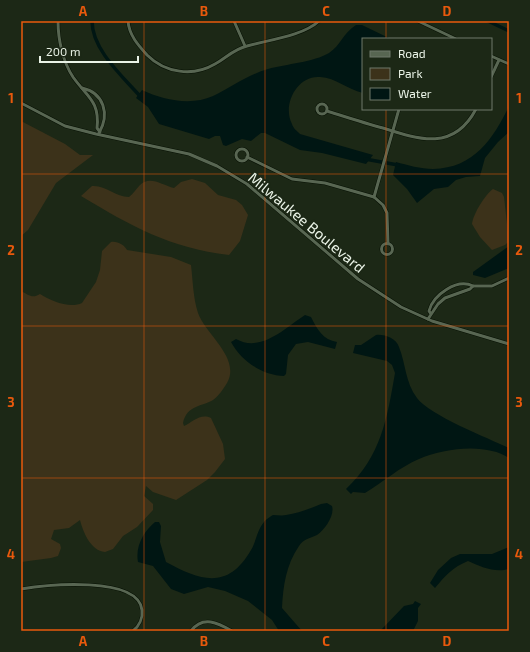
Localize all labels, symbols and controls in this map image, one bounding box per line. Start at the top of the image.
text: A [79,3,88,19]
text: B [200,3,208,19]
text: C [322,3,330,19]
text: D [443,3,452,19]
scale bar [40,38,138,64]
legend [362,38,492,110]
text: 200 m [46,44,80,58]
text: Road [398,46,426,60]
text: Park [398,66,423,80]
text: Water [398,86,432,100]
text: 1 [8,90,14,106]
text: 1 [516,90,522,106]
street label: Milwaukee Boulevard [245,168,369,276]
text: 2 [7,242,15,258]
text: 2 [515,242,523,258]
text: 3 [7,394,15,410]
text: 3 [515,394,523,410]
text: 4 [7,546,15,562]
text: 4 [515,546,523,562]
text: A [79,633,88,649]
text: B [200,633,208,649]
text: C [322,633,330,649]
text: D [443,633,452,649]

